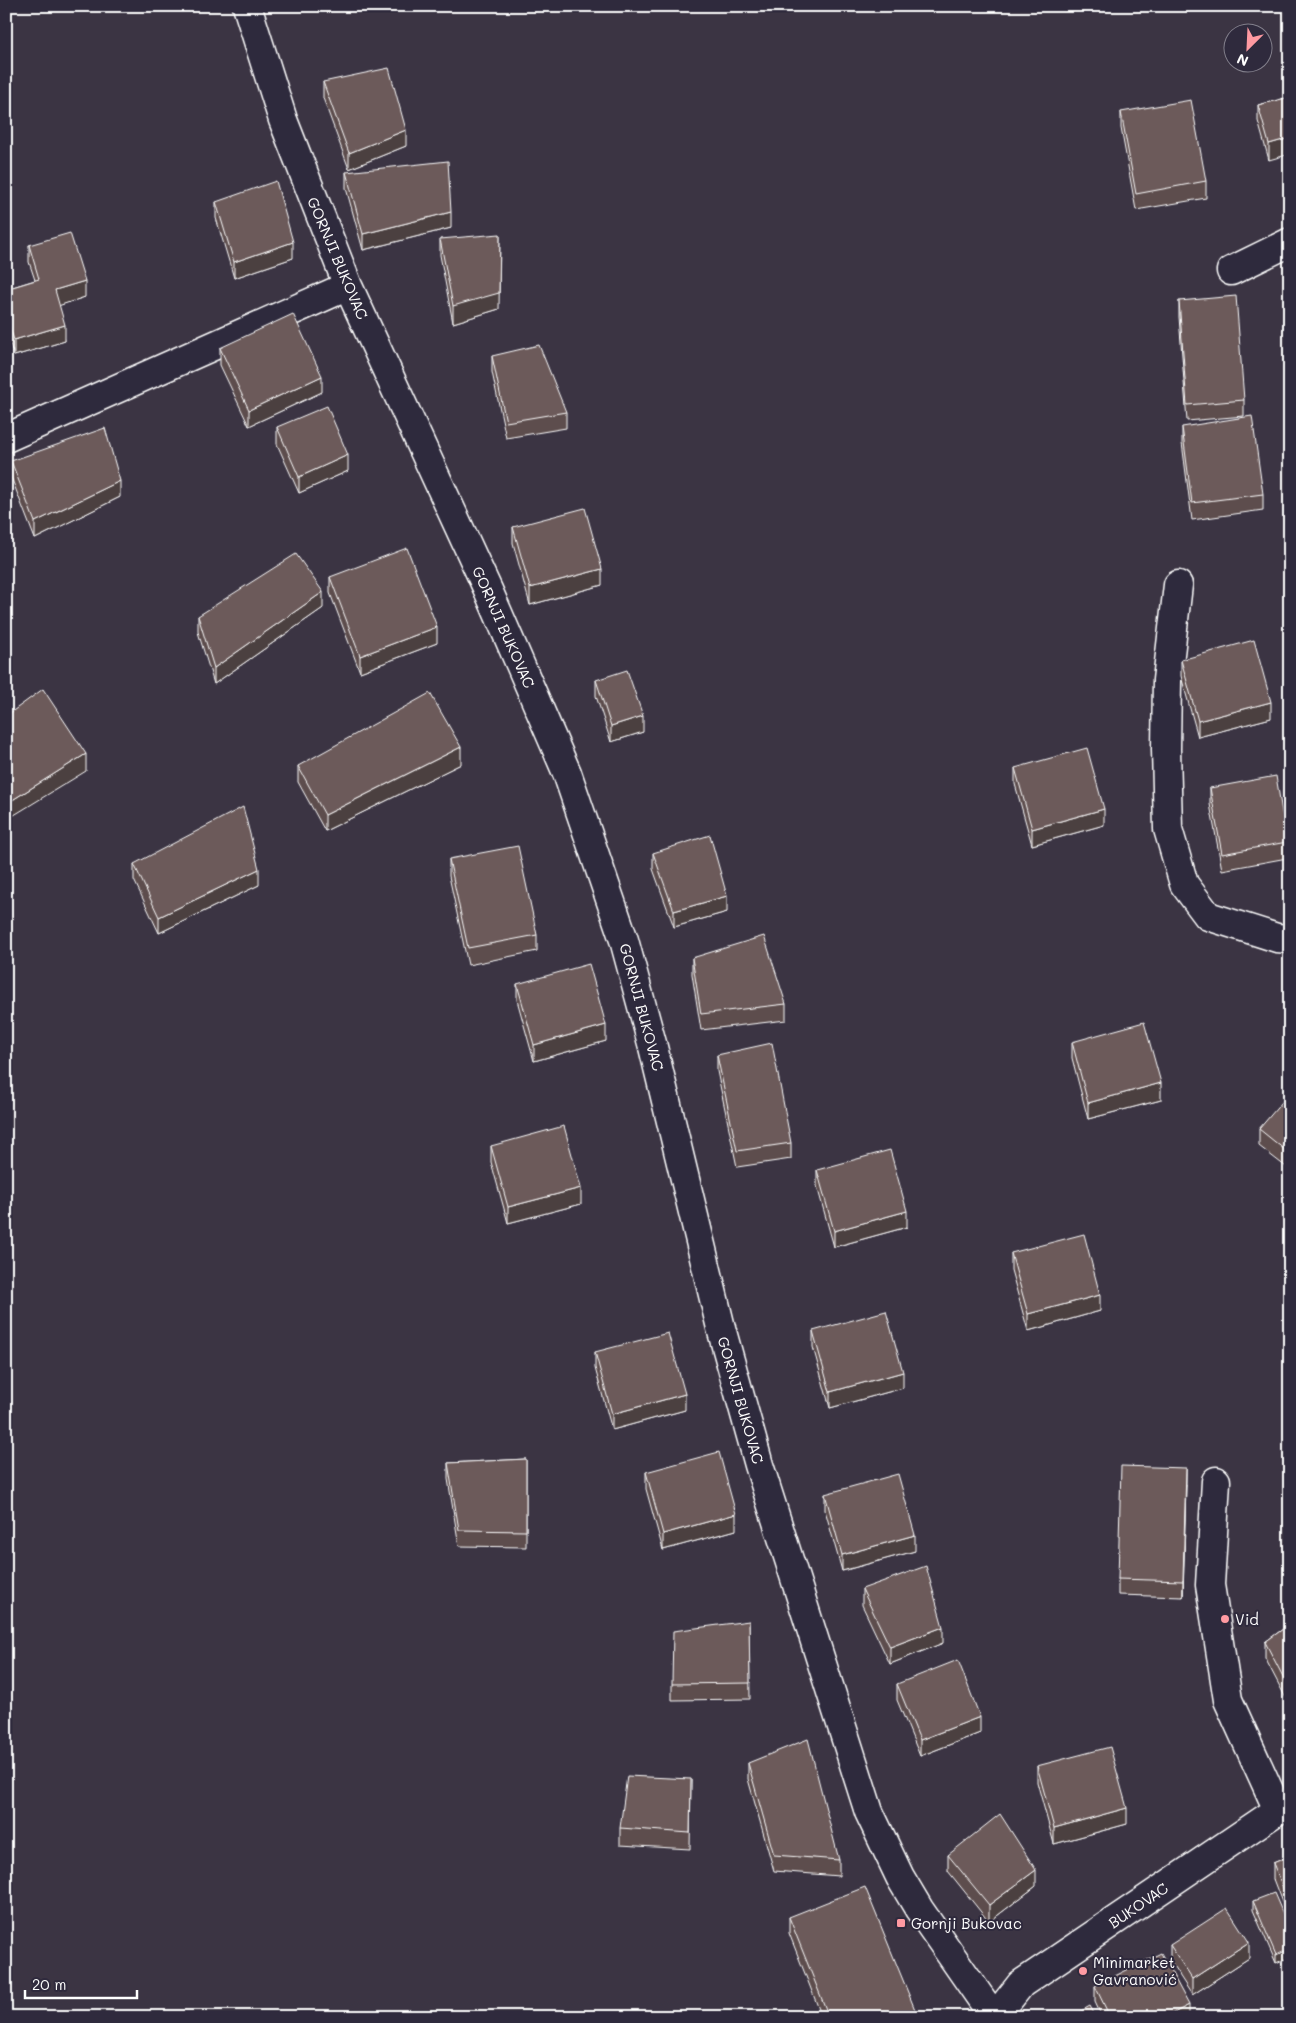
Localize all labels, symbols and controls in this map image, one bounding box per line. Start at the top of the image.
north arrow [1224,22,1274,72]
text: N [1234,49,1251,71]
street label: GORNJI BUKOVAC [303,194,373,323]
street label: GORNJI BUKOVAC [468,563,540,691]
street label: GORNJI BUKOVAC [615,941,669,1073]
street label: GORNJI BUKOVAC [713,1334,769,1466]
place label: Vid [1235,1609,1259,1629]
marker: Vid [1219,1613,1231,1625]
street label: BUKOVAC [1104,1878,1172,1932]
place label: Gornji Bukovac [911,1913,1022,1933]
marker: Gornji Bukovac [895,1917,907,1929]
place label: Minimarket Gavranović [1093,1952,1177,1989]
marker: Minimarket Gavranović [1077,1965,1089,1977]
scale bar [25,1968,138,2000]
text: 20 m [32,1974,66,1994]

